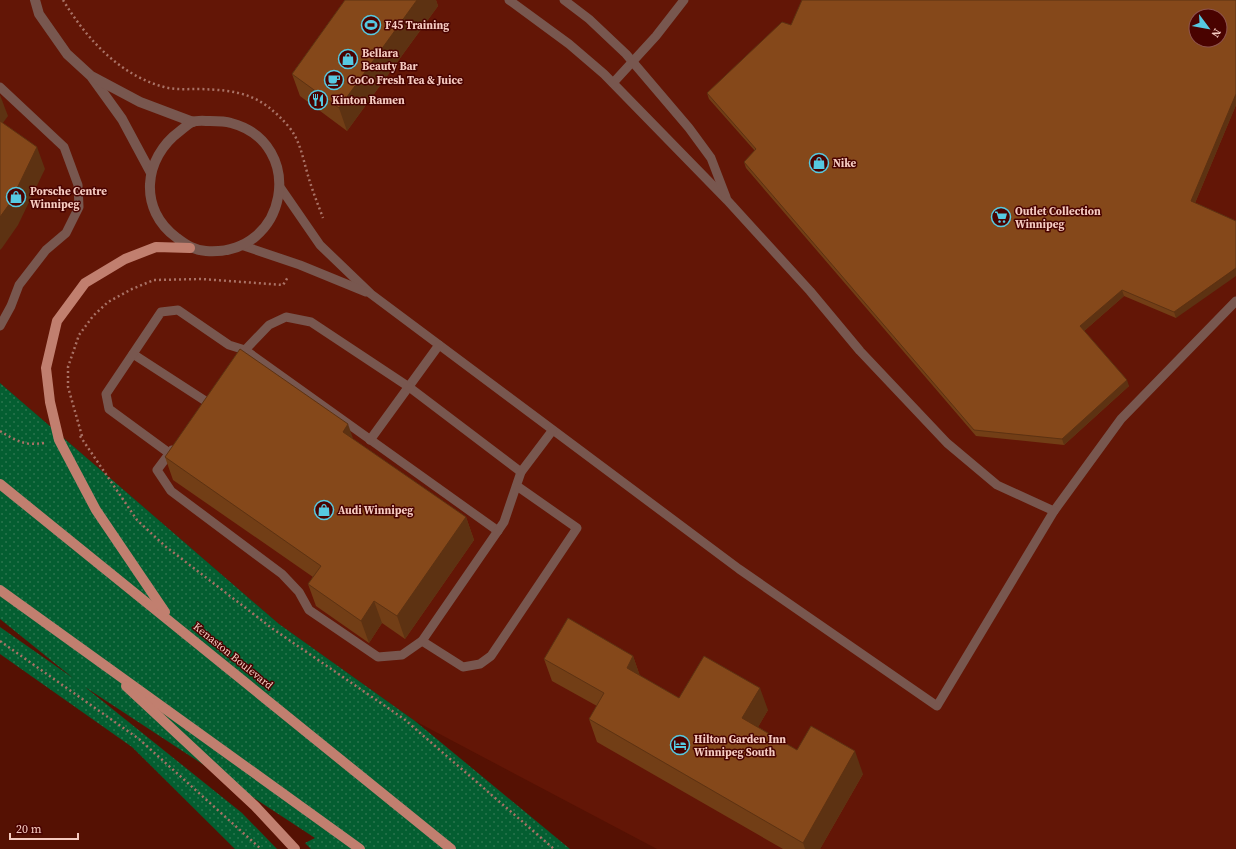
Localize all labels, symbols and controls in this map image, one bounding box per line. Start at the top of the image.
north arrow [1188,8,1228,48]
sports icon: F45 Training [360,14,382,36]
place label: F45 Training [385,18,449,33]
text: N [1208,26,1225,40]
place label: Bellara Beauty Bar [362,46,419,74]
shop icon: Bellara Beauty Bar [337,48,359,70]
cafe icon: CoCo Fresh Tea & Juice [323,69,345,91]
place label: CoCo Fresh Tea & Juice [348,73,463,88]
restaurant icon: Kinton Ramen [307,89,329,111]
place label: Kinton Ramen [332,93,405,108]
shop icon: Nike [808,152,830,174]
place label: Nike [833,156,857,171]
place label: Porsche Centre Winnipeg [30,184,107,212]
shop icon: Porsche Centre Winnipeg [5,186,27,208]
place label: Outlet Collection Winnipeg [1015,204,1101,232]
supermarket icon: Outlet Collection Winnipeg [990,206,1012,228]
shop icon: Audi Winnipeg [313,499,335,521]
place label: Audi Winnipeg [338,503,413,518]
street label: Kenaston Boulevard [190,619,277,693]
place label: Hilton Garden Inn Winnipeg South [694,732,786,760]
hotel icon: Hilton Garden Inn Winnipeg South [669,734,691,756]
scale bar [10,815,78,841]
text: 20 m [16,821,42,837]

